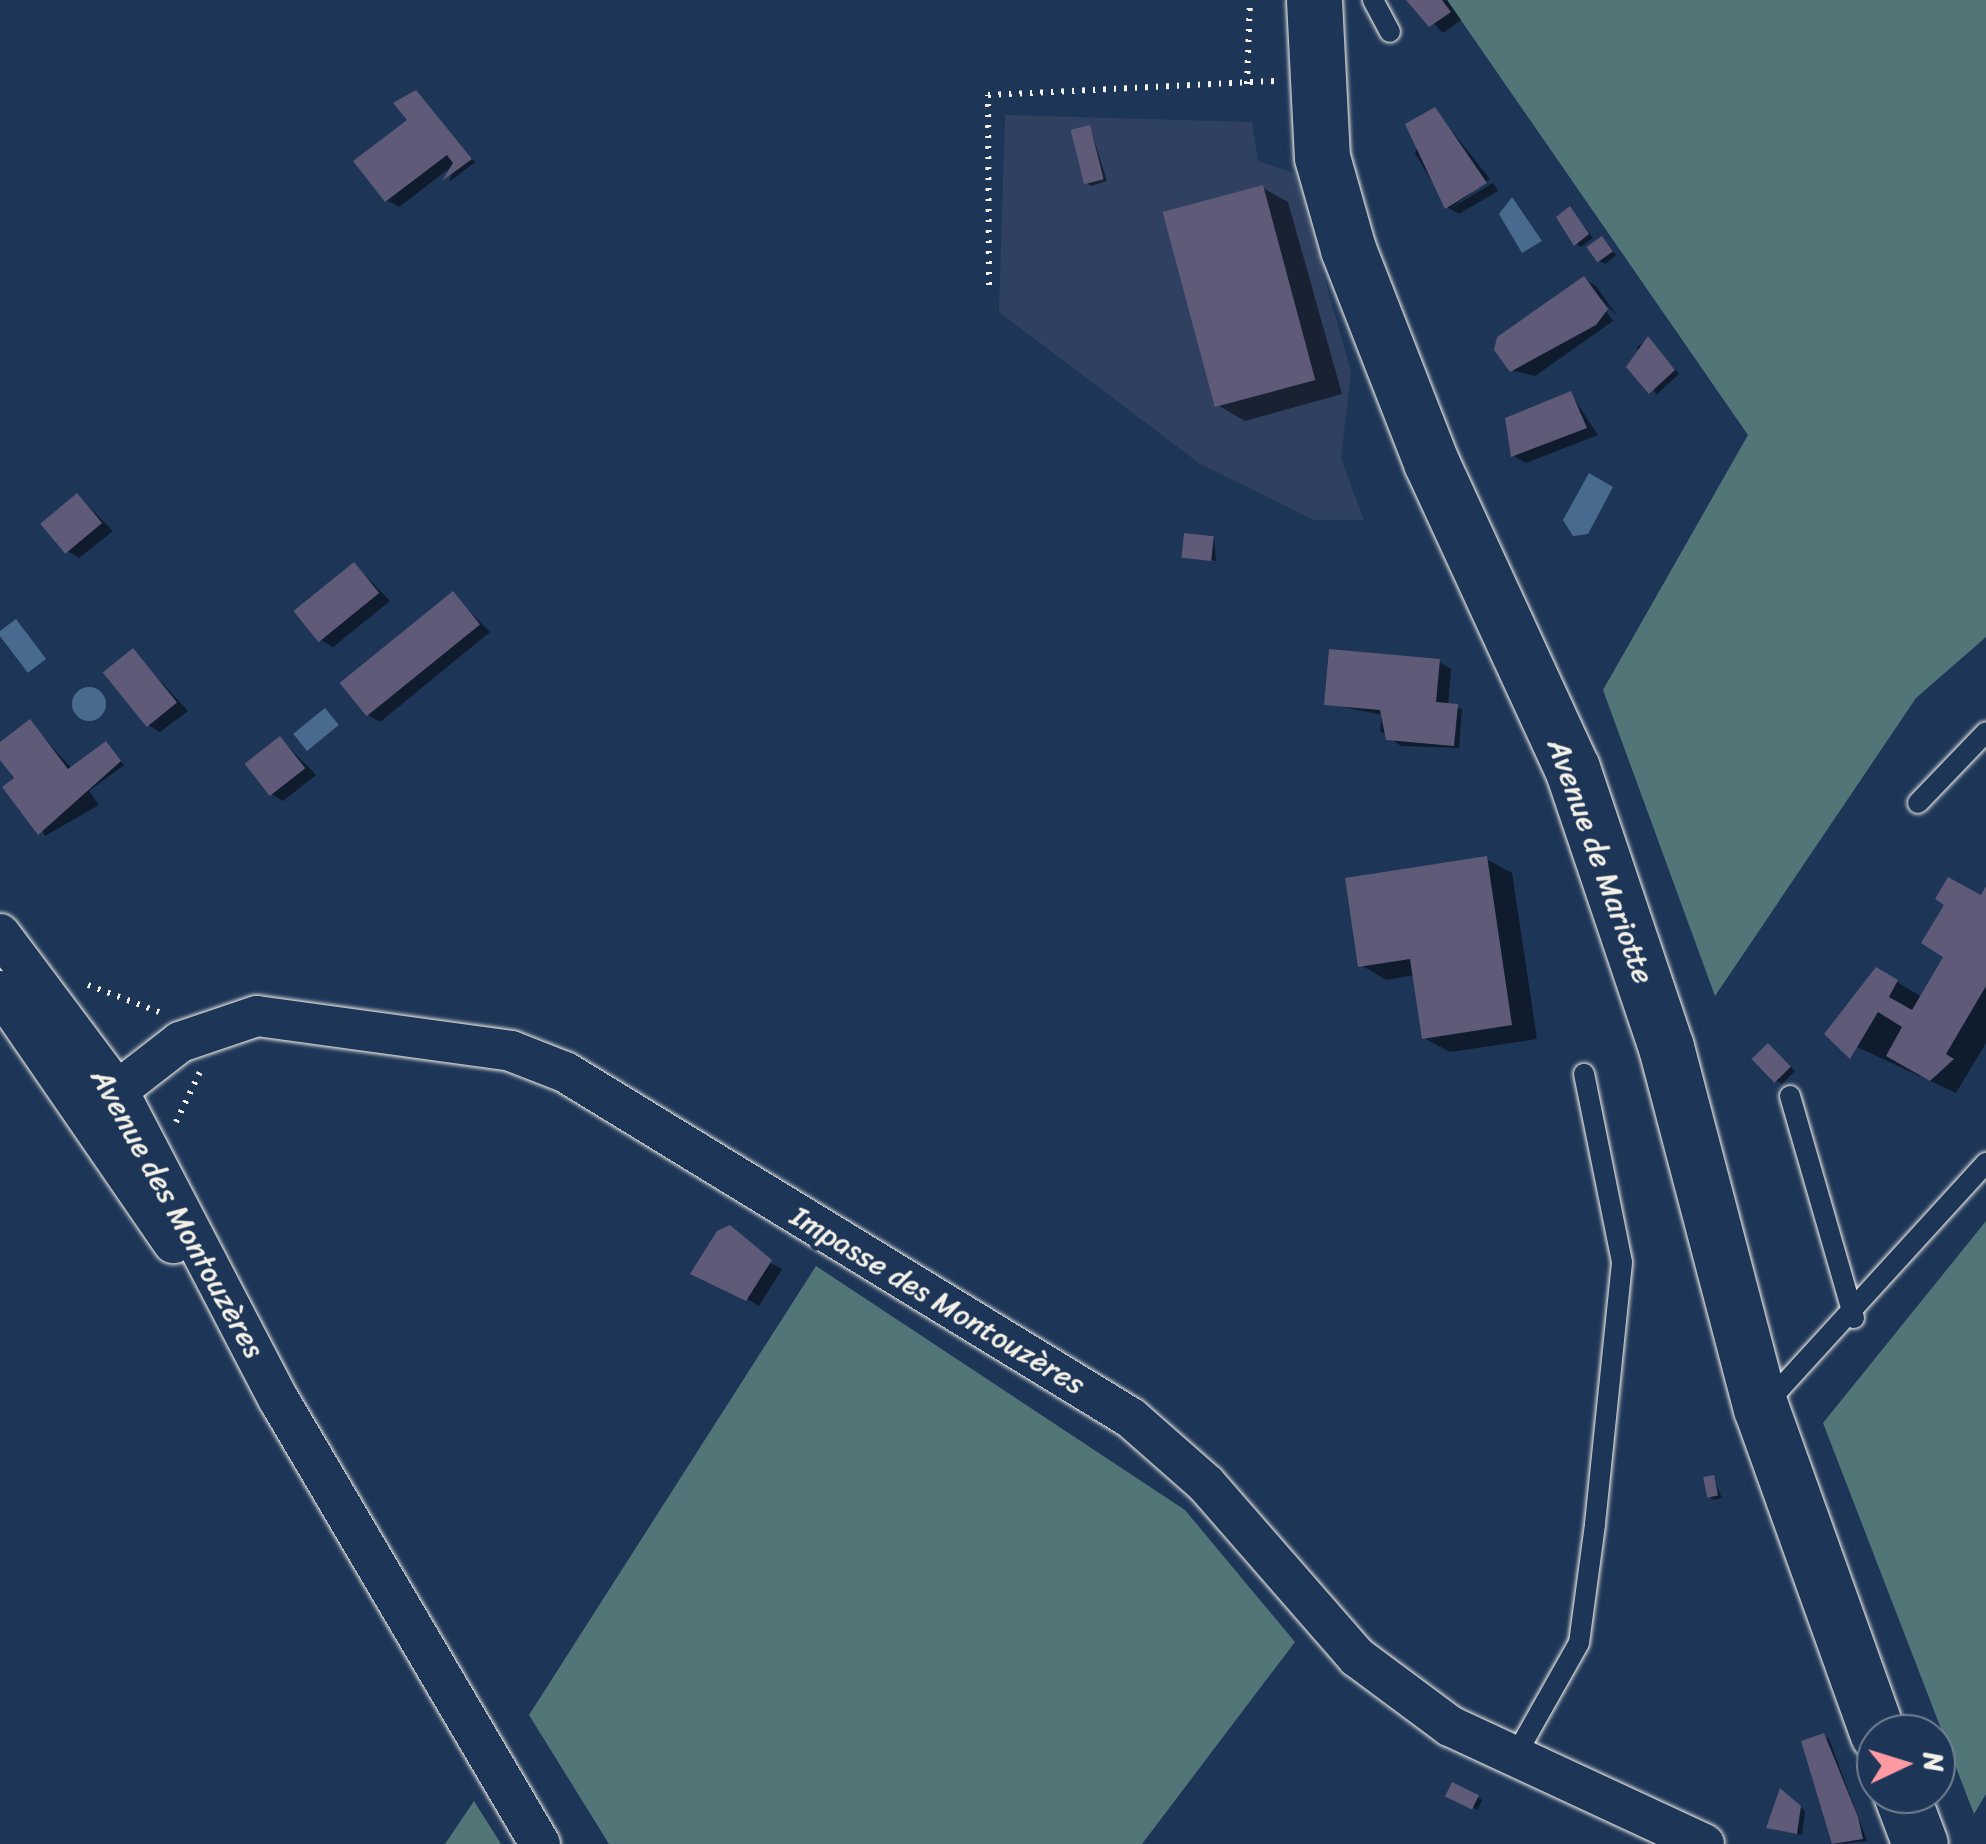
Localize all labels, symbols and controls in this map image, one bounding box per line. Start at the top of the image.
street label: Avenue de Mariotte [1540,734,1662,988]
street label: Avenue des Montouzères [83,1061,273,1365]
street label: Impasse des Montouzères [783,1197,1093,1403]
north arrow [1856,1714,1956,1814]
text: N [1909,1751,1960,1773]

